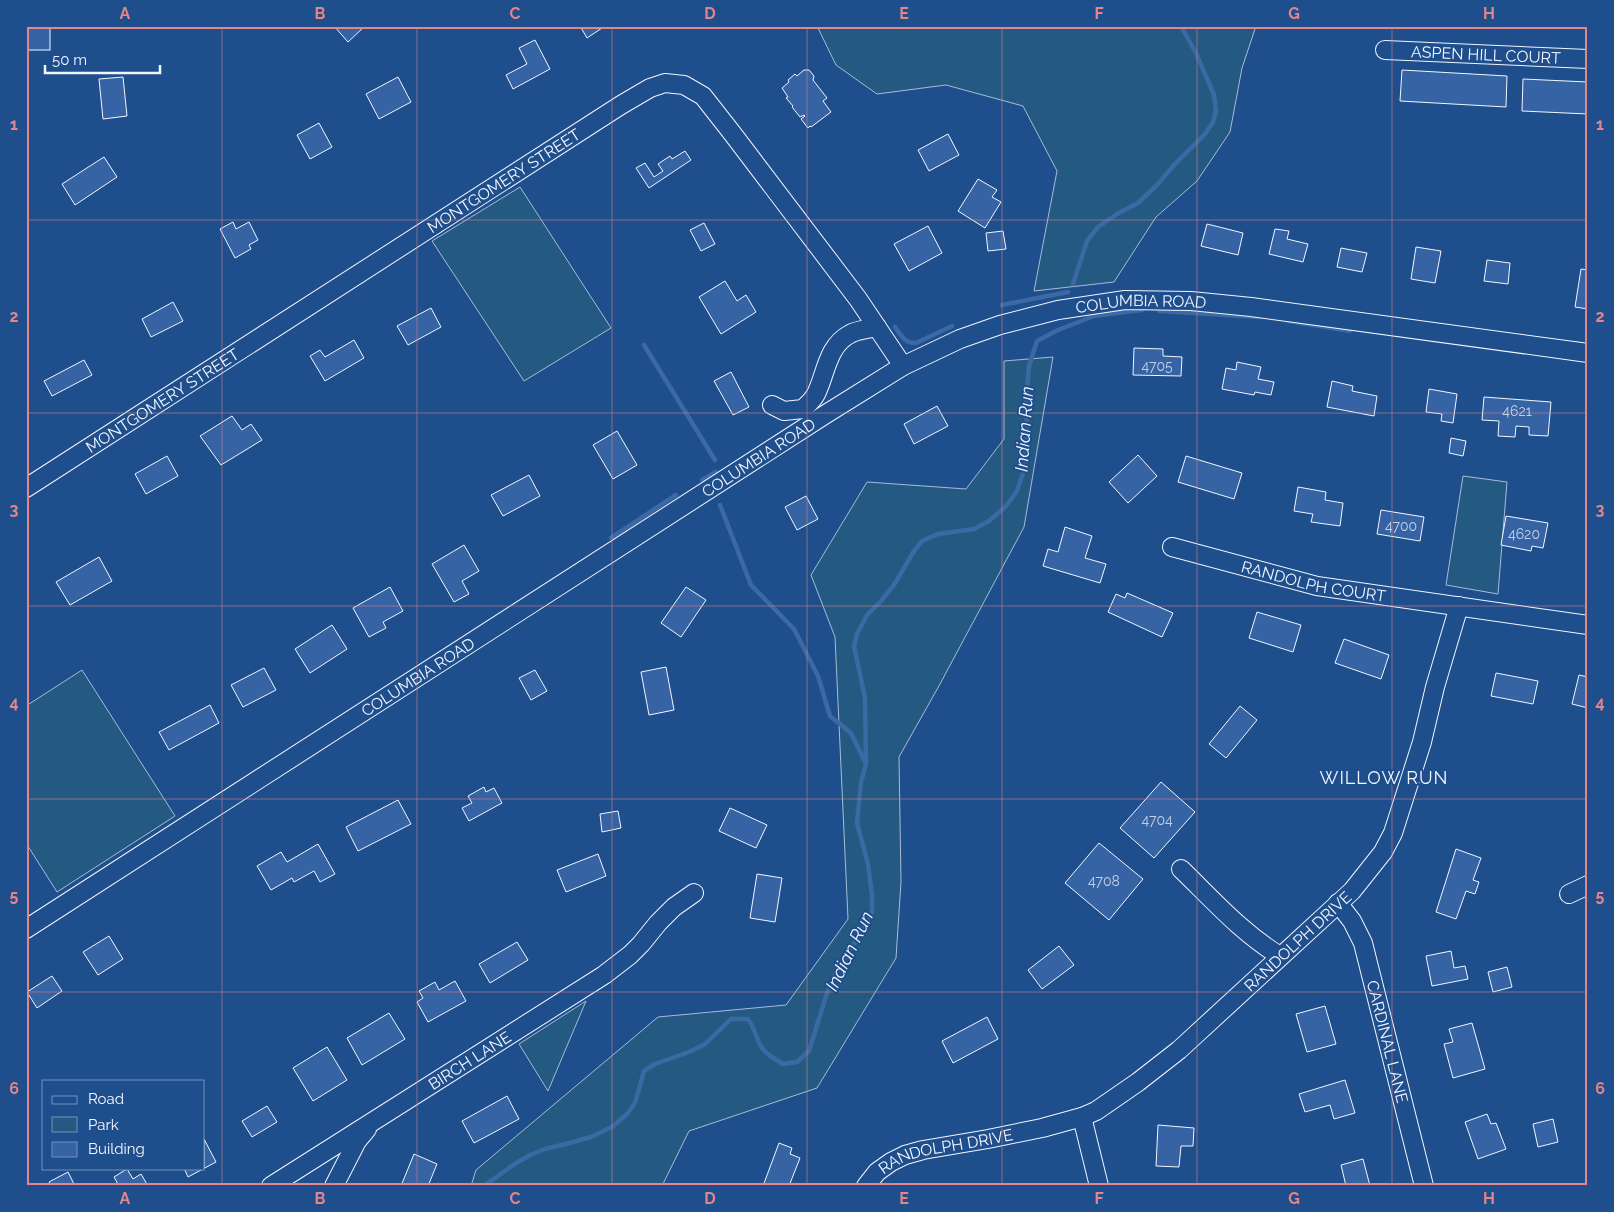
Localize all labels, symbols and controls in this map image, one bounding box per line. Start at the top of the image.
text: A [120,4,131,23]
text: B [315,4,326,23]
text: C [510,4,521,23]
text: D [704,4,716,23]
text: E [899,4,909,23]
text: F [1094,4,1104,23]
text: G [1288,4,1300,23]
text: H [1483,4,1495,23]
scale bar [45,42,160,74]
street label: ASPEN HILL COURT [1411,42,1561,67]
text: 50 m [52,51,87,69]
text: 1 [10,115,18,134]
text: 1 [1596,115,1604,134]
street label: MONTGOMERY STREET [424,124,584,237]
street label: COLUMBIA ROAD [1074,290,1207,317]
text: 2 [9,307,19,326]
text: 2 [1595,307,1605,326]
street label: MONTGOMERY STREET [82,344,242,457]
house number: 4705 [1141,358,1173,374]
water label: Indian Run [1011,385,1037,473]
house number: 4621 [1502,403,1532,419]
street label: COLUMBIA ROAD [698,414,819,501]
text: 3 [10,500,19,519]
text: 3 [1596,500,1605,519]
house number: 4700 [1385,518,1417,534]
house number: 4620 [1508,526,1540,542]
street label: RANDOLPH COURT [1239,557,1387,605]
street label: COLUMBIA ROAD [358,633,478,720]
text: 4 [9,693,19,712]
text: 4 [1595,693,1605,712]
district label: WILLOW RUN [1320,767,1448,788]
house number: 4704 [1141,812,1173,828]
house number: 4708 [1088,873,1120,889]
text: 5 [10,886,19,905]
text: 5 [1596,886,1605,905]
street label: RANDOLPH DRIVE [1240,887,1355,995]
water label: Indian Run [821,908,877,994]
street label: CARDINAL LANE [1363,978,1412,1105]
street label: BIRCH LANE [425,1027,515,1093]
text: 6 [9,1079,19,1098]
text: 6 [1595,1079,1605,1098]
legend [42,1080,205,1170]
text: Road [88,1090,124,1108]
text: Park [88,1116,119,1134]
street label: RANDOLPH DRIVE [875,1125,1015,1178]
text: Building [88,1140,145,1158]
text: A [120,1189,131,1208]
text: B [315,1189,326,1208]
text: C [510,1189,521,1208]
text: D [704,1189,716,1208]
text: E [899,1189,909,1208]
text: F [1094,1189,1104,1208]
text: G [1288,1189,1300,1208]
text: H [1483,1189,1495,1208]

